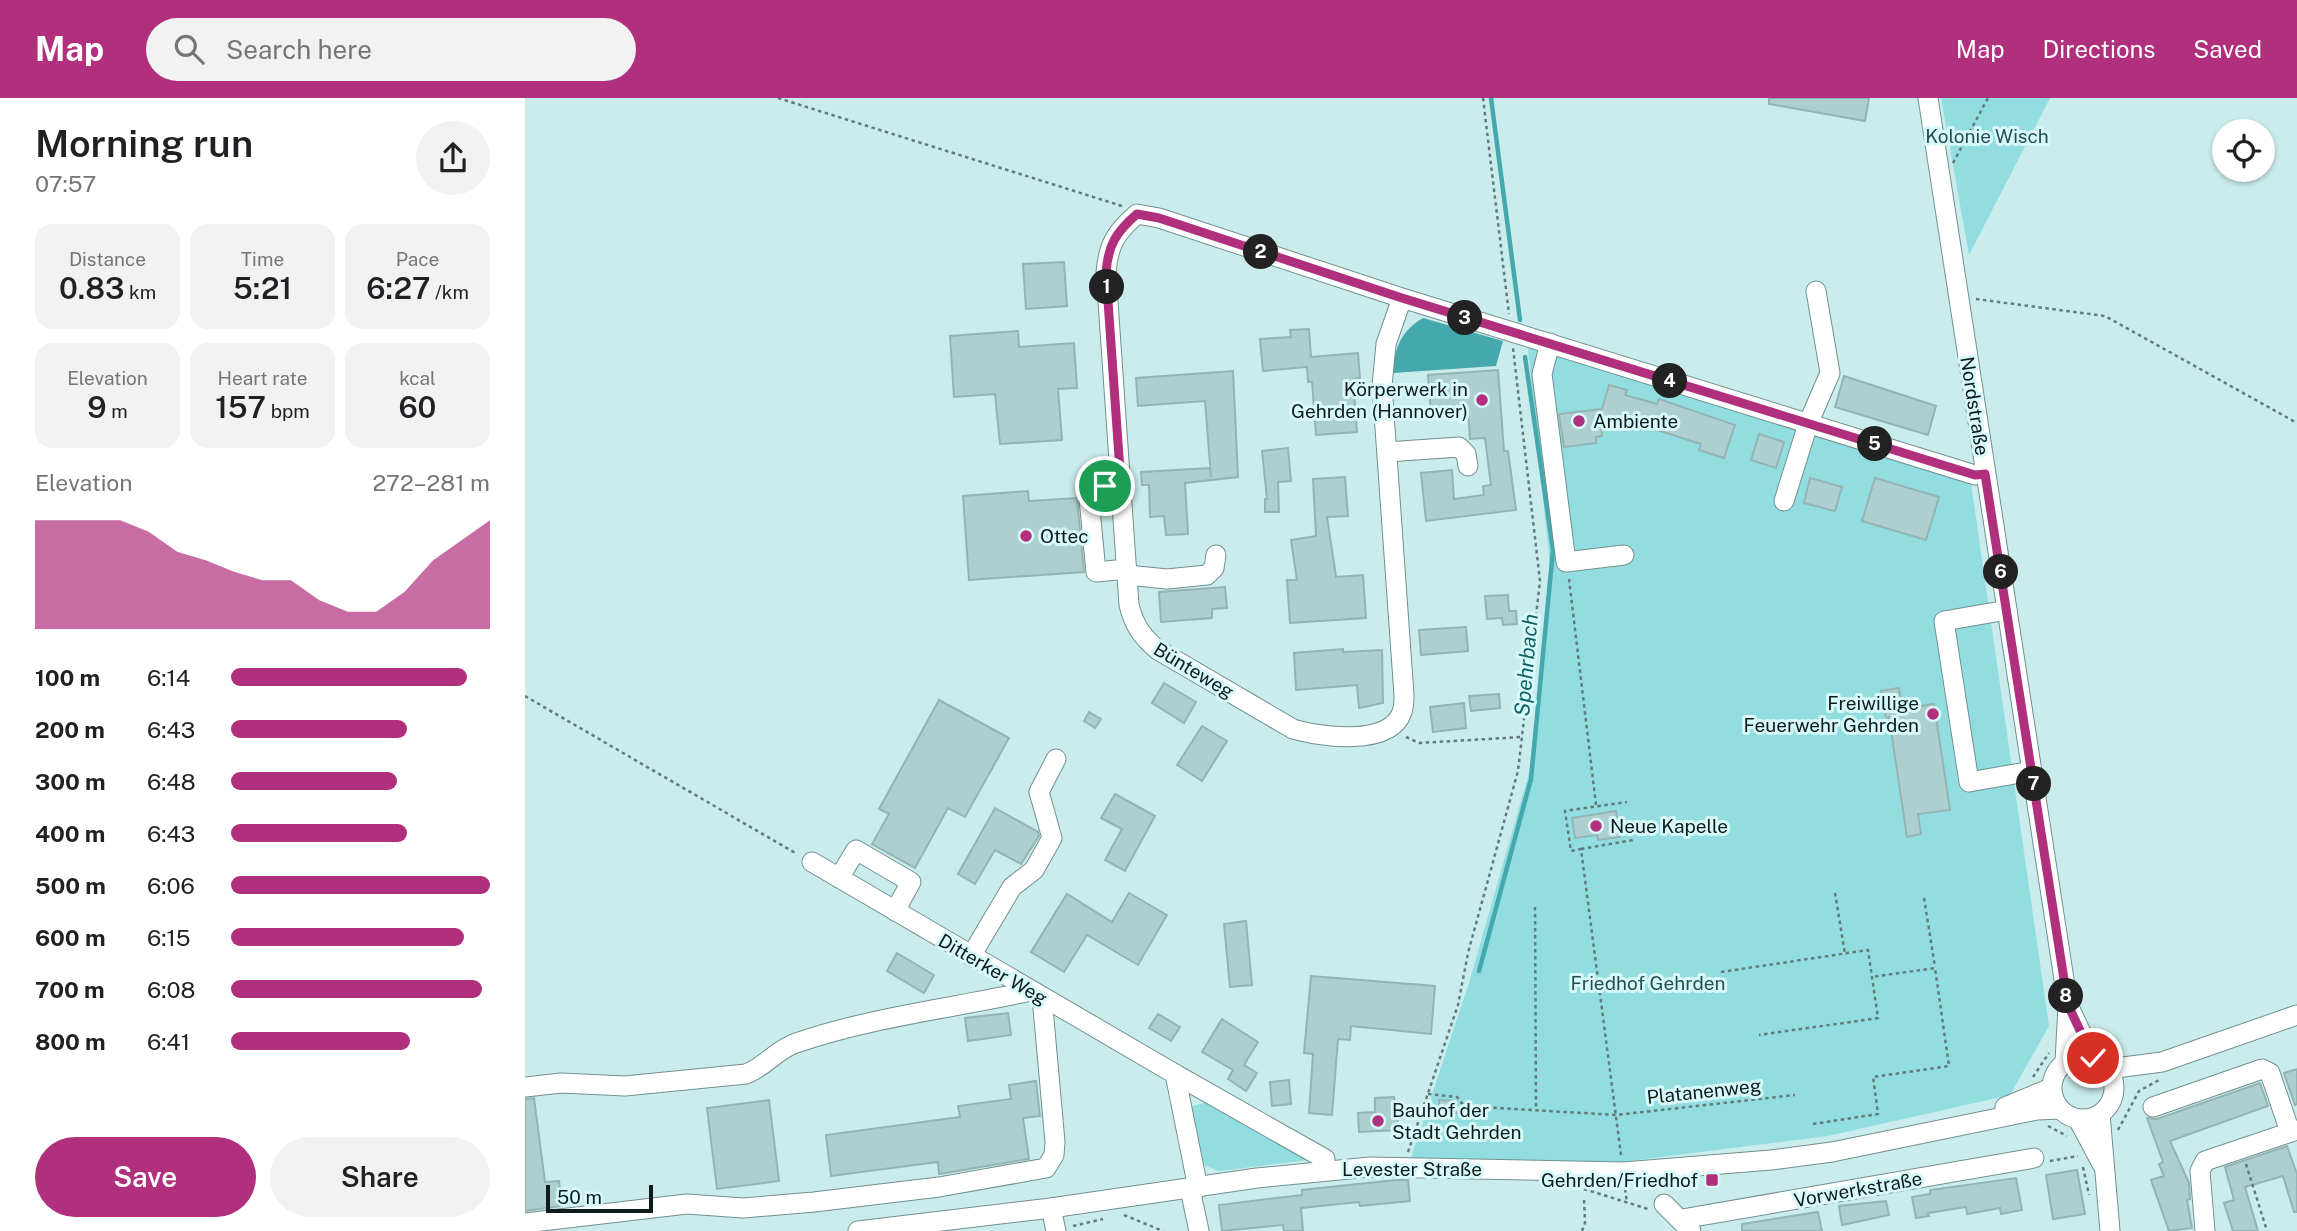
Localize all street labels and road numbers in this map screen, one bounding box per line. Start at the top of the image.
street label: Nordstraße [1956,355,1994,457]
street label: Bünteweg [1150,638,1238,703]
street label: Ditterker Weg [935,929,1051,1009]
street label: Platanenweg [1646,1074,1763,1108]
street label: Levester Straße [1342,1158,1482,1180]
street label: Vorwerkstraße [1792,1167,1924,1211]

